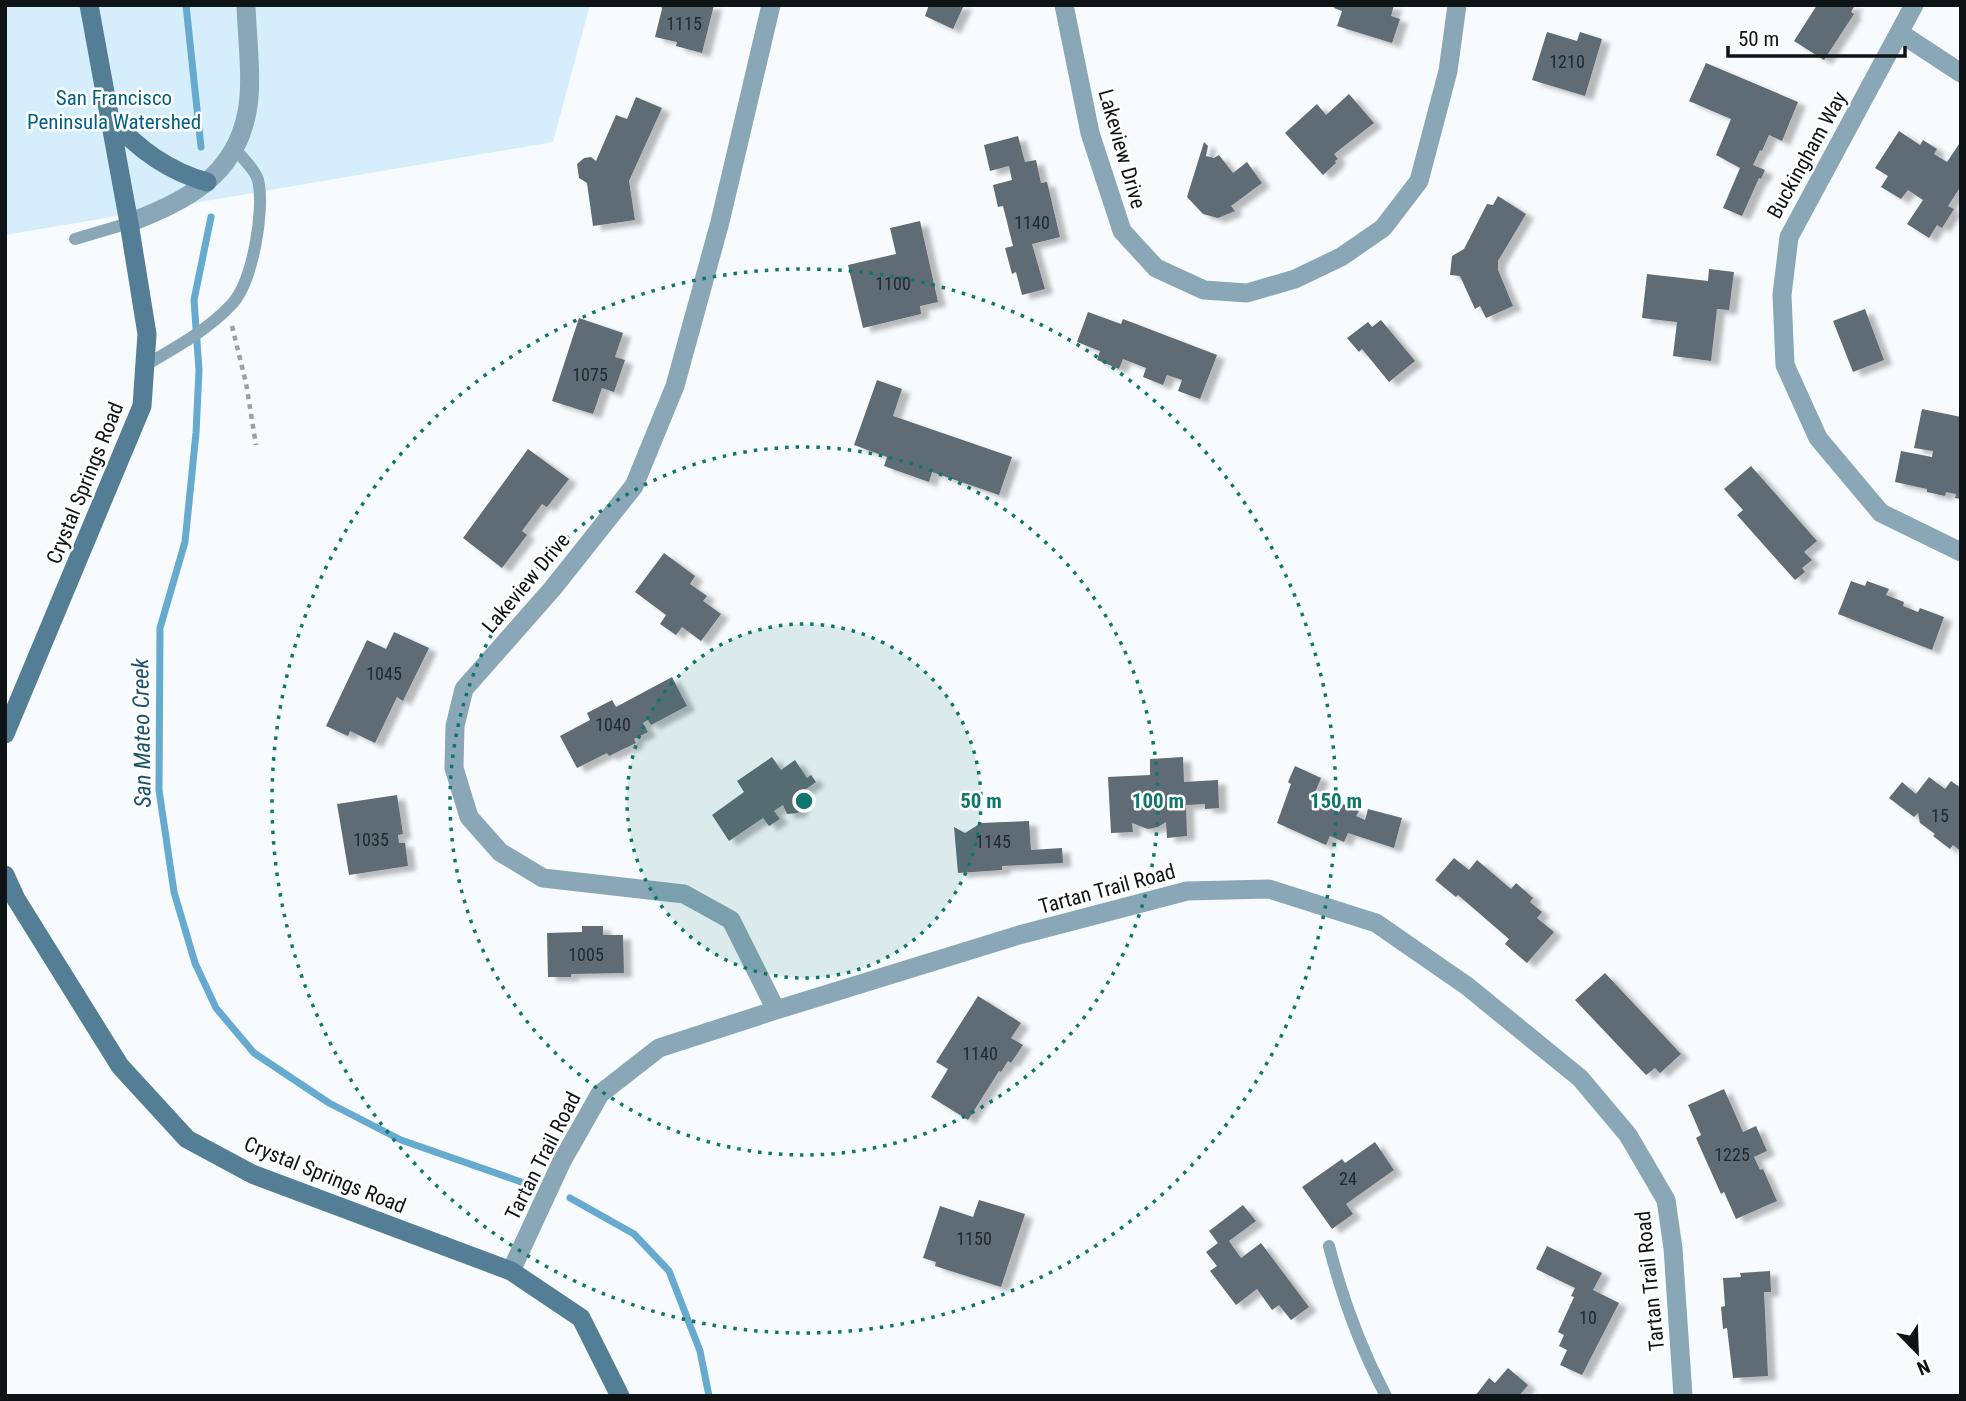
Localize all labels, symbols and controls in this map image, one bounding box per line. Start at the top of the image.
house number: 1115 [666,13,702,34]
scale bar [1728,14,1905,58]
text: 50 m [1738,27,1779,51]
house number: 1210 [1549,51,1585,72]
park label: San Francisco Peninsula Watershed [27,86,201,134]
street label: Lakeview Drive [1094,87,1151,212]
street label: Buckingham Way [1762,87,1852,223]
house number: 1140 [1014,212,1050,233]
house number: 1100 [875,273,911,294]
house number: 1075 [572,364,608,385]
street label: Crystal Springs Road [42,399,128,567]
street label: Lakeview Drive [477,528,575,638]
water label: San Mateo Creek [127,657,157,808]
house number: 1045 [366,663,402,684]
house number: 1040 [595,714,631,735]
centre of rings [792,789,816,813]
text: 50 m [960,789,1002,813]
text: 100 m [1132,789,1184,813]
text: 150 m [1310,789,1362,813]
house number: 15 [1931,805,1949,826]
house number: 1035 [353,829,389,850]
house number: 1145 [975,831,1011,852]
street label: Tartan Trail Road [1036,859,1178,919]
house number: 1005 [568,944,604,965]
house number: 1140 [962,1043,998,1064]
street label: Tartan Trail Road [500,1088,586,1224]
street label: Crystal Springs Road [241,1132,409,1218]
house number: 1225 [1714,1144,1750,1165]
house number: 24 [1339,1168,1357,1189]
street label: Tartan Trail Road [1631,1210,1669,1352]
house number: 1150 [956,1228,992,1249]
house number: 10 [1579,1307,1597,1328]
north arrow [1882,1317,1952,1387]
text: N [1914,1354,1933,1380]

